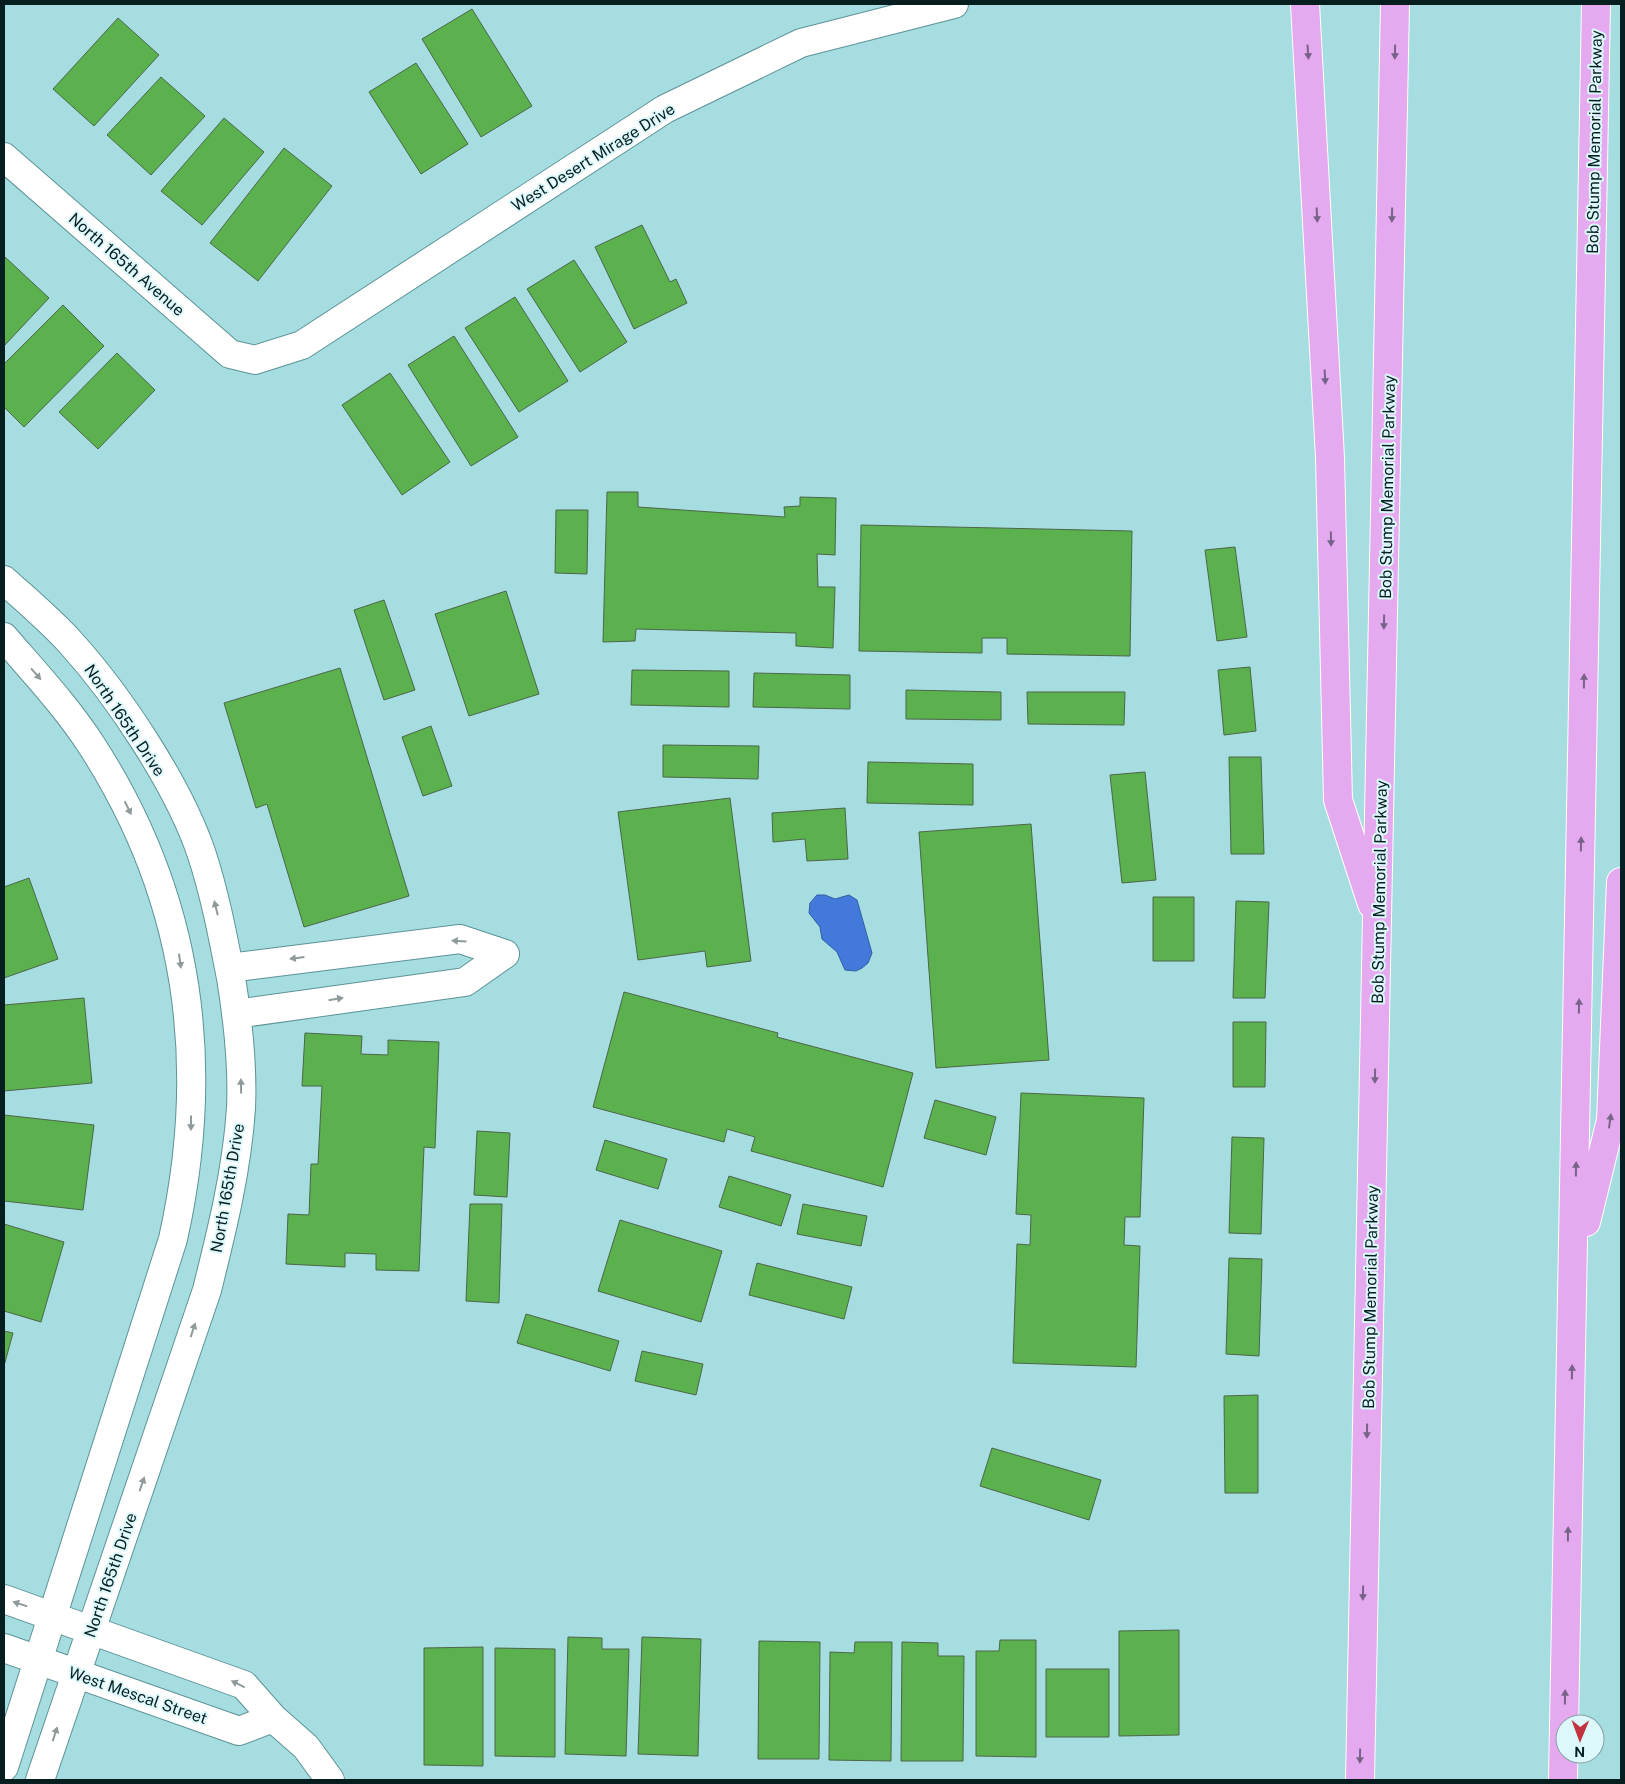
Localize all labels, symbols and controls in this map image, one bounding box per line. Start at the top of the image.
street label: Bob Stump Memorial Parkway [1583,30,1606,254]
one-way arrow [1305,45,1313,61]
one-way arrow [1390,45,1398,61]
street label: West Desert Mirage Drive [508,99,678,216]
one-way arrow [1314,207,1322,223]
one-way arrow [1387,207,1395,223]
street label: North 165th Avenue [65,209,189,320]
one-way arrow [1322,369,1330,385]
street label: Bob Stump Memorial Parkway [1376,375,1399,599]
one-way arrow [1328,532,1336,548]
one-way arrow [1380,615,1388,631]
street label: North 165th Drive [80,661,169,780]
one-way arrow [30,668,41,681]
one-way arrow [1580,673,1588,689]
street label: Bob Stump Memorial Parkway [1368,780,1391,1004]
one-way arrow [124,801,132,815]
one-way arrow [1578,836,1586,852]
one-way arrow [212,900,220,915]
one-way arrow [450,936,466,944]
one-way arrow [176,953,184,969]
one-way arrow [289,954,305,962]
one-way arrow [329,995,345,1003]
one-way arrow [1575,998,1583,1014]
one-way arrow [1371,1068,1379,1084]
one-way arrow [236,1077,244,1093]
one-way arrow [1606,1112,1614,1128]
one-way arrow [187,1115,195,1131]
street label: North 165th Drive [207,1122,248,1254]
one-way arrow [1572,1161,1580,1177]
street label: Bob Stump Memorial Parkway [1359,1185,1382,1409]
one-way arrow [190,1322,198,1337]
one-way arrow [1568,1363,1576,1379]
one-way arrow [1362,1423,1370,1439]
one-way arrow [138,1476,146,1491]
street label: North 165th Drive [80,1510,141,1640]
one-way arrow [1564,1526,1572,1542]
one-way arrow [1359,1585,1367,1601]
one-way arrow [13,1600,28,1608]
street label: West Mescal Street [66,1663,210,1728]
one-way arrow [231,1680,246,1688]
one-way arrow [1561,1688,1569,1704]
north arrow [1555,1714,1605,1764]
one-way arrow [52,1726,60,1741]
text: N [1574,1744,1585,1760]
one-way arrow [1356,1748,1364,1764]

